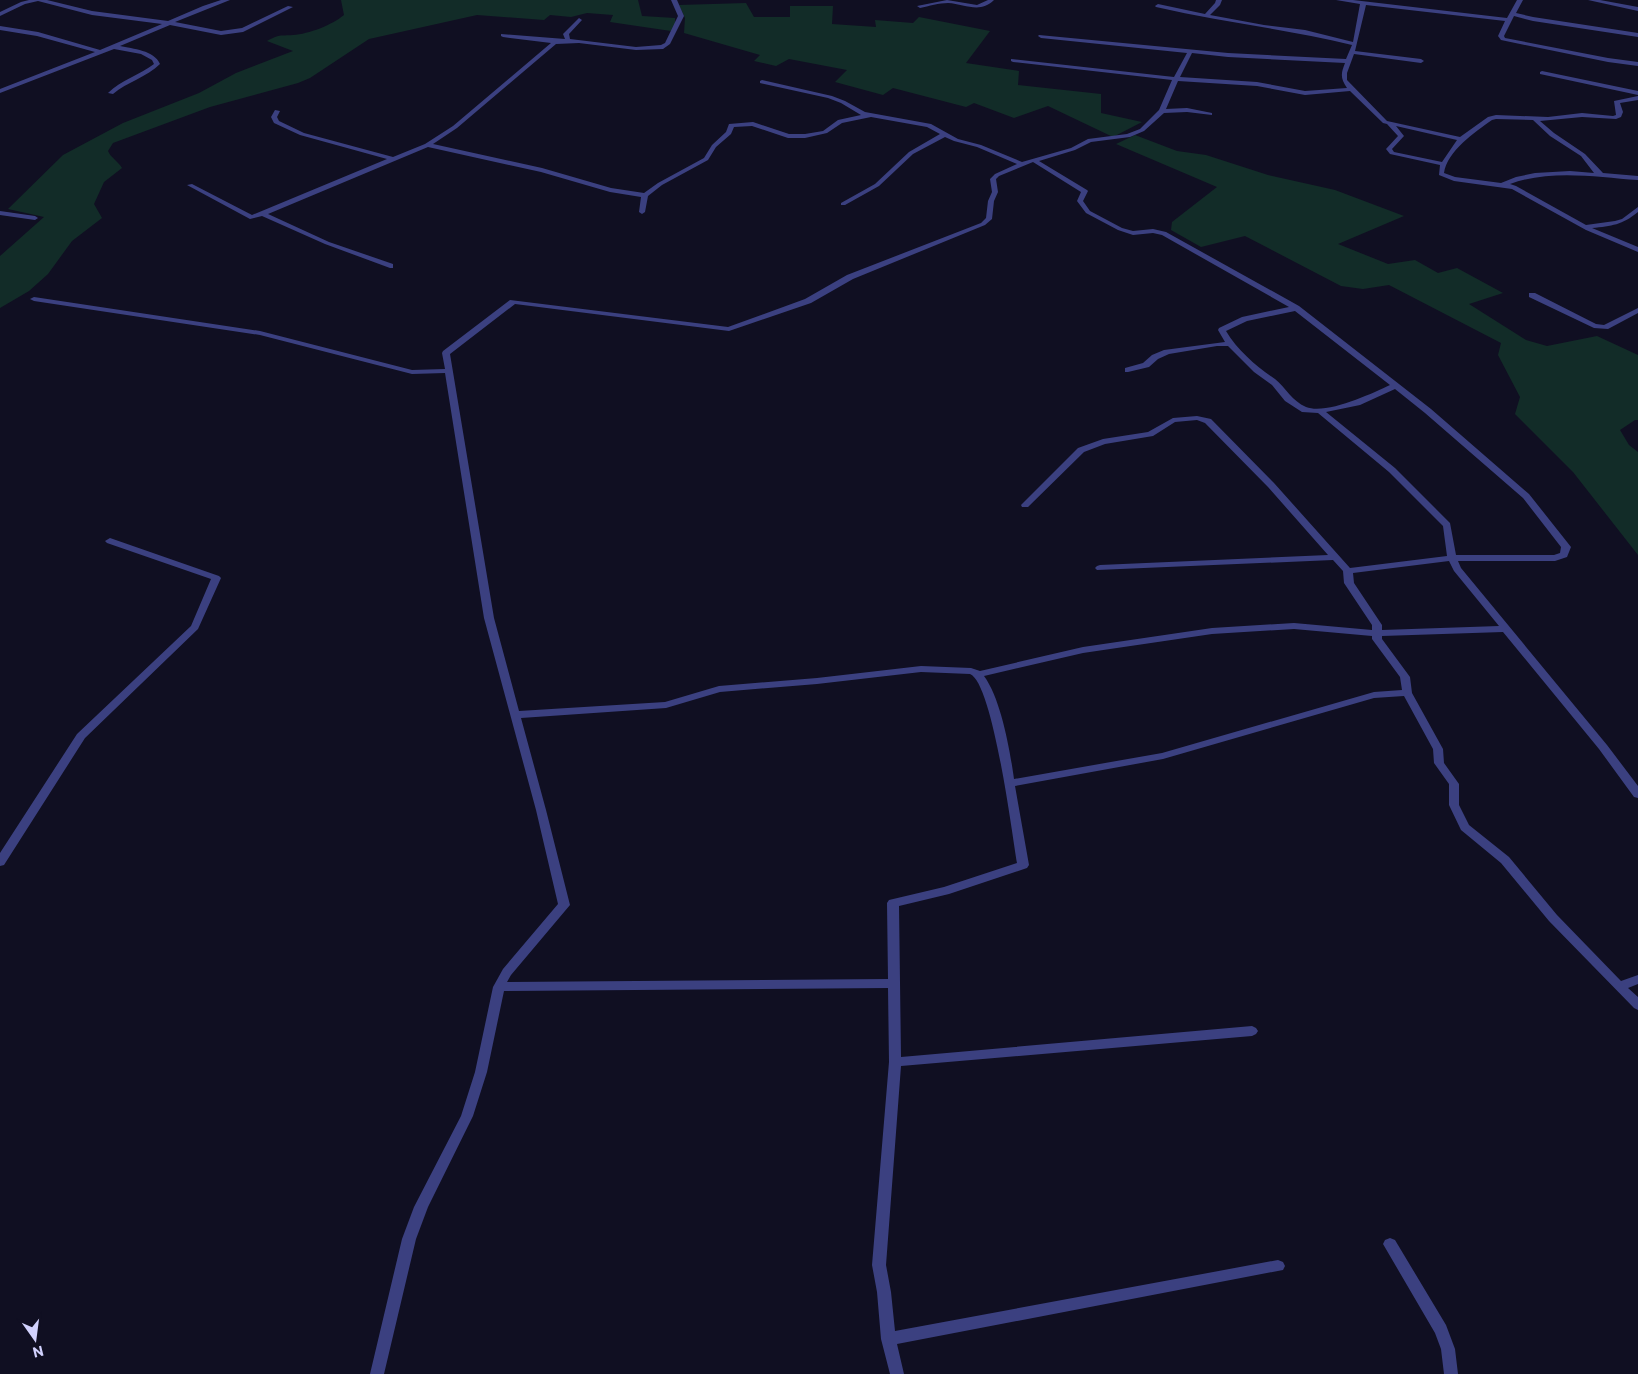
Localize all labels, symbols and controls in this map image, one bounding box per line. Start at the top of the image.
north arrow [10,1314,60,1364]
text: N [31,1343,45,1362]

